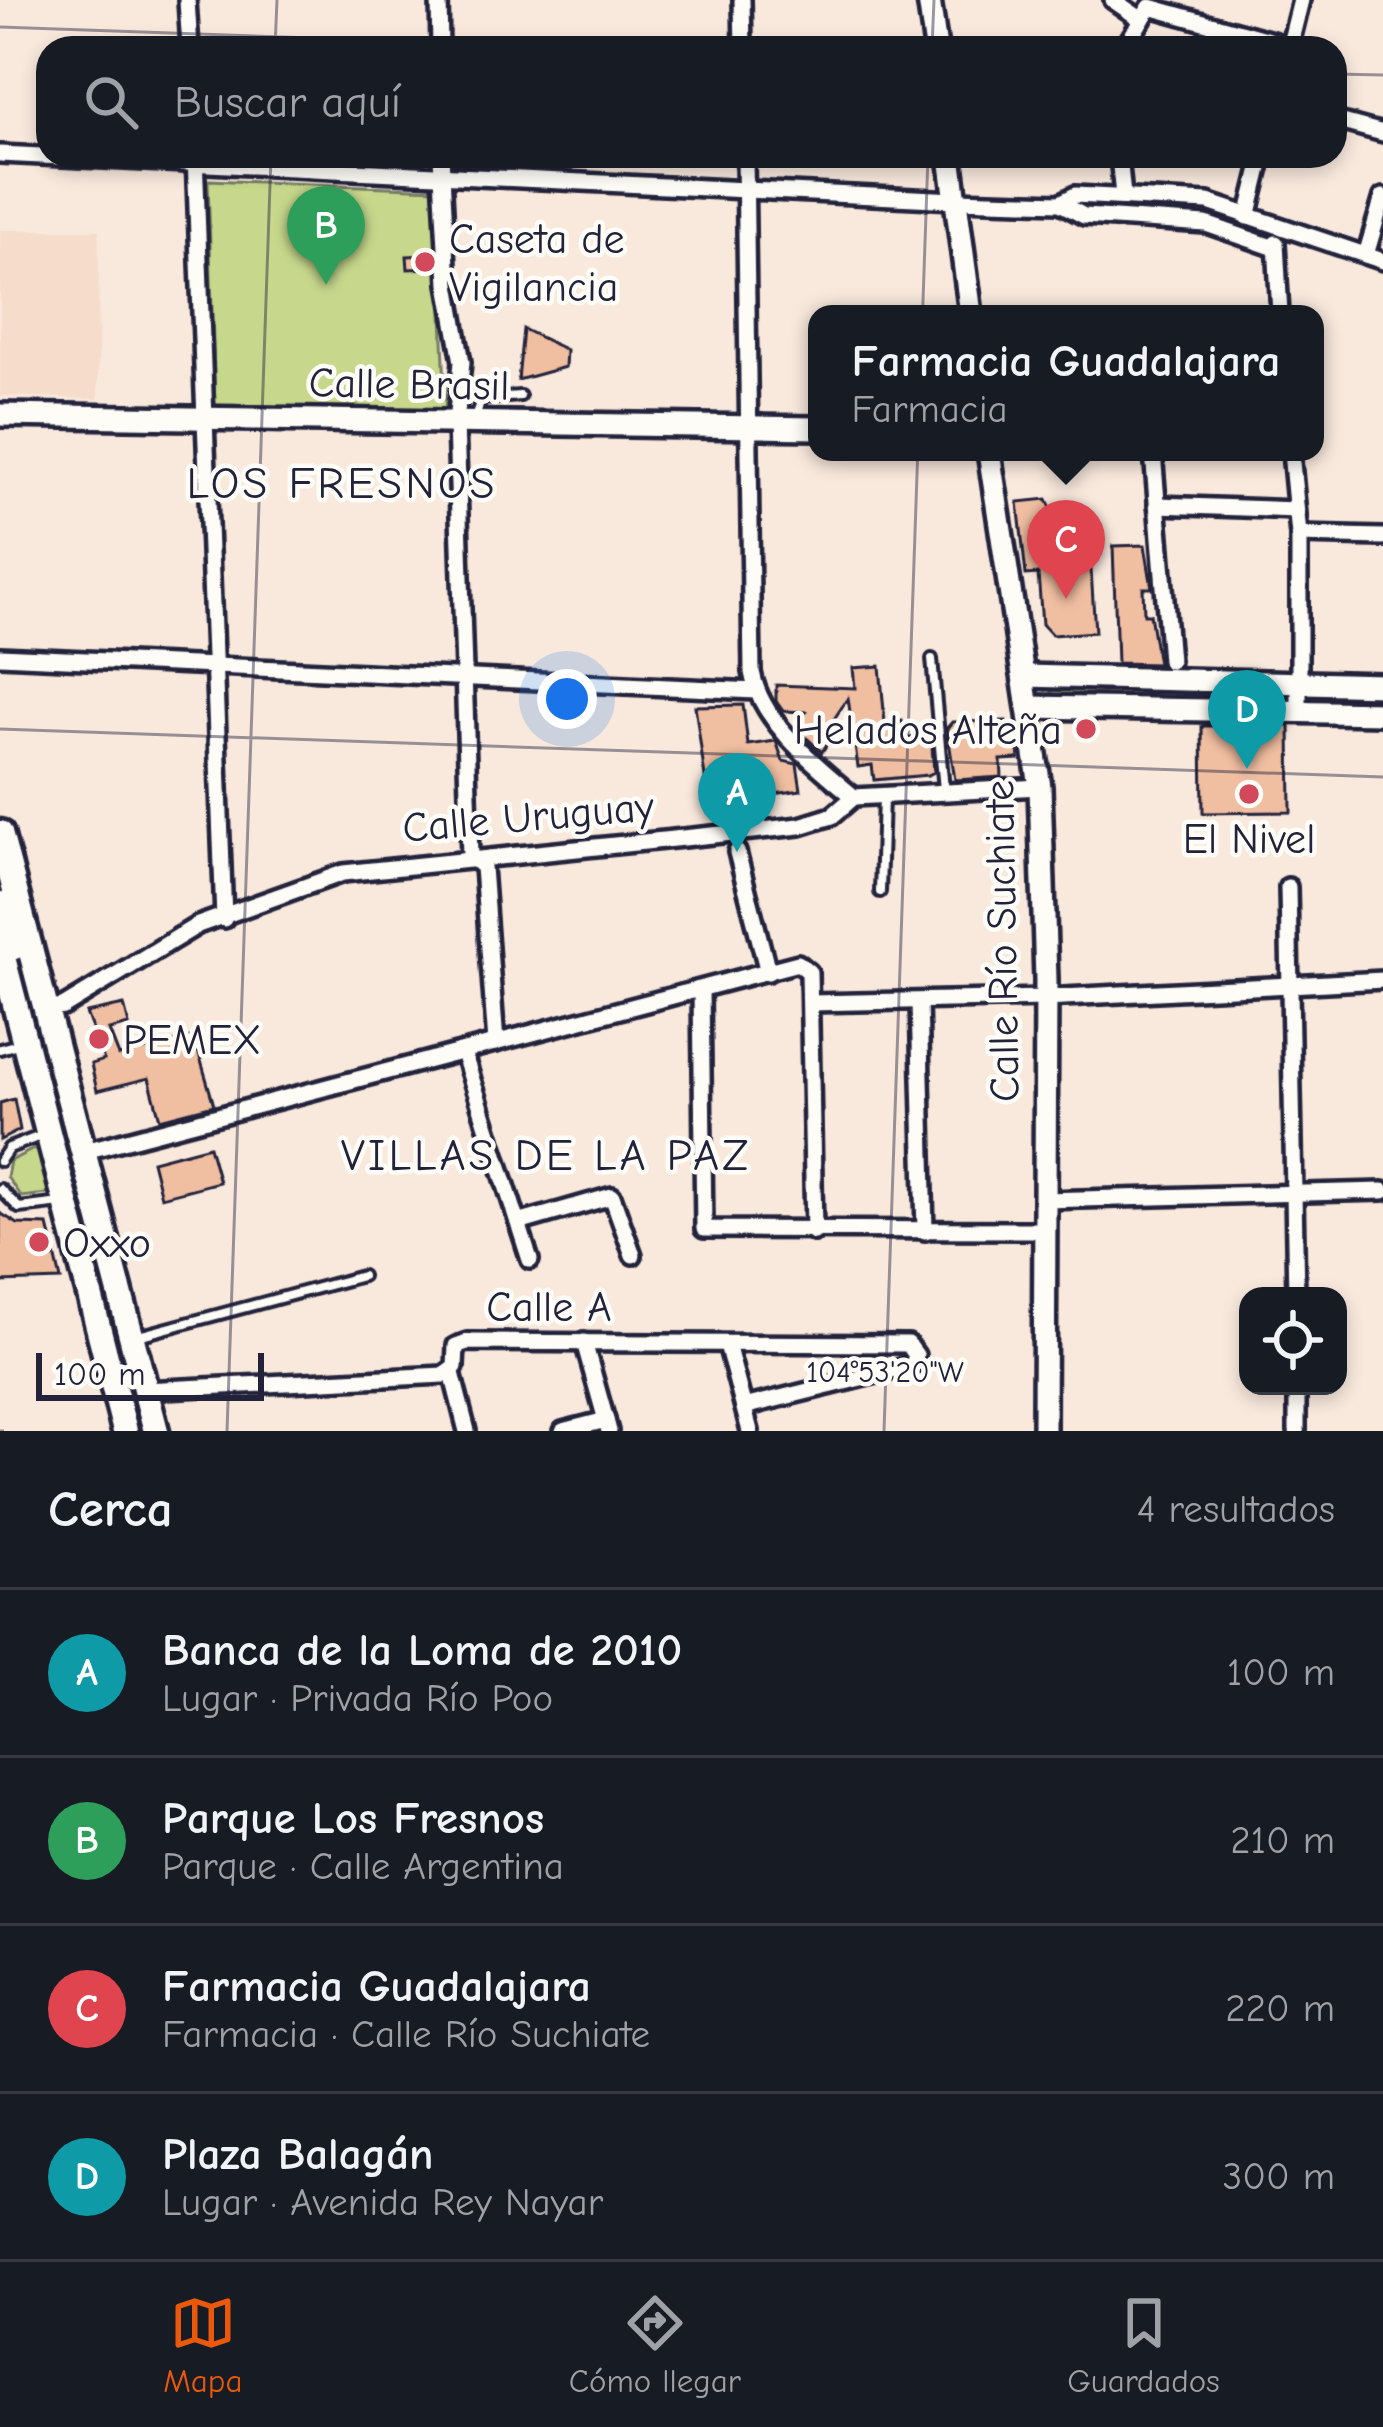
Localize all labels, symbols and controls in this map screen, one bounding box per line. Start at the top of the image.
search box [36,36,1347,168]
icon: search [78,69,144,135]
text: Buscar aquí [174,76,401,128]
pin: B [287,186,365,285]
place label: Caseta de Vigilancia [449,215,625,312]
marker: Caseta de Vigilancia [412,249,438,275]
popup [808,305,1324,461]
text: Farmacia Guadalajara [852,335,1280,387]
street label: Calle Brasil [308,358,510,411]
text: Farmacia [852,387,1008,432]
district label: LOS FRESNOS [186,457,498,509]
pin: C [1027,500,1105,599]
your location [537,669,597,729]
pin: D [1208,670,1286,769]
place label: Helados Alteña [794,706,1062,755]
marker: Helados Alteña [1073,716,1099,742]
pin: A [698,753,776,852]
street label: Calle Río Suchiate [975,779,1030,1102]
marker: El Nivel [1236,781,1262,807]
street label: Calle Uruguay [400,782,656,853]
place label: El Nivel [1183,815,1315,864]
place label: PEMEX [123,1016,261,1065]
marker: PEMEX [86,1026,112,1052]
district label: VILLAS DE LA PAZ [341,1129,751,1181]
place label: Oxxo [63,1219,151,1268]
marker: Oxxo [26,1229,52,1255]
street label: Calle A [486,1283,612,1332]
map controls [1239,1287,1347,1395]
button: locate [1239,1287,1347,1395]
scale bar [36,1347,264,1400]
text: 100 m [54,1355,146,1393]
text: 104°53'20"W [806,1355,964,1390]
text: Cerca [48,1480,173,1539]
text: 4 resultados [1137,1487,1335,1532]
text: Banca de la Loma de 2010 [162,1624,682,1676]
text: A [76,1650,98,1695]
text: 100 m [1227,1650,1335,1695]
text: Lugar · Privada Río Poo [162,1676,553,1721]
text: Parque Los Fresnos [162,1792,544,1844]
text: B [75,1818,99,1863]
text: 210 m [1230,1818,1335,1863]
text: Parque · Calle Argentina [162,1844,564,1889]
text: Farmacia Guadalajara [162,1960,591,2012]
text: C [75,1986,99,2031]
text: 220 m [1225,1986,1335,2031]
text: Farmacia · Calle Río Suchiate [162,2012,650,2057]
text: Plaza Balagán [162,2128,434,2180]
text: D [75,2154,99,2199]
text: 300 m [1222,2154,1335,2199]
text: Lugar · Avenida Rey Nayar [162,2180,603,2225]
tab: Mapa [163,2290,242,2400]
tab: Cómo llegar [569,2290,741,2400]
tab: Guardados [1067,2290,1220,2400]

